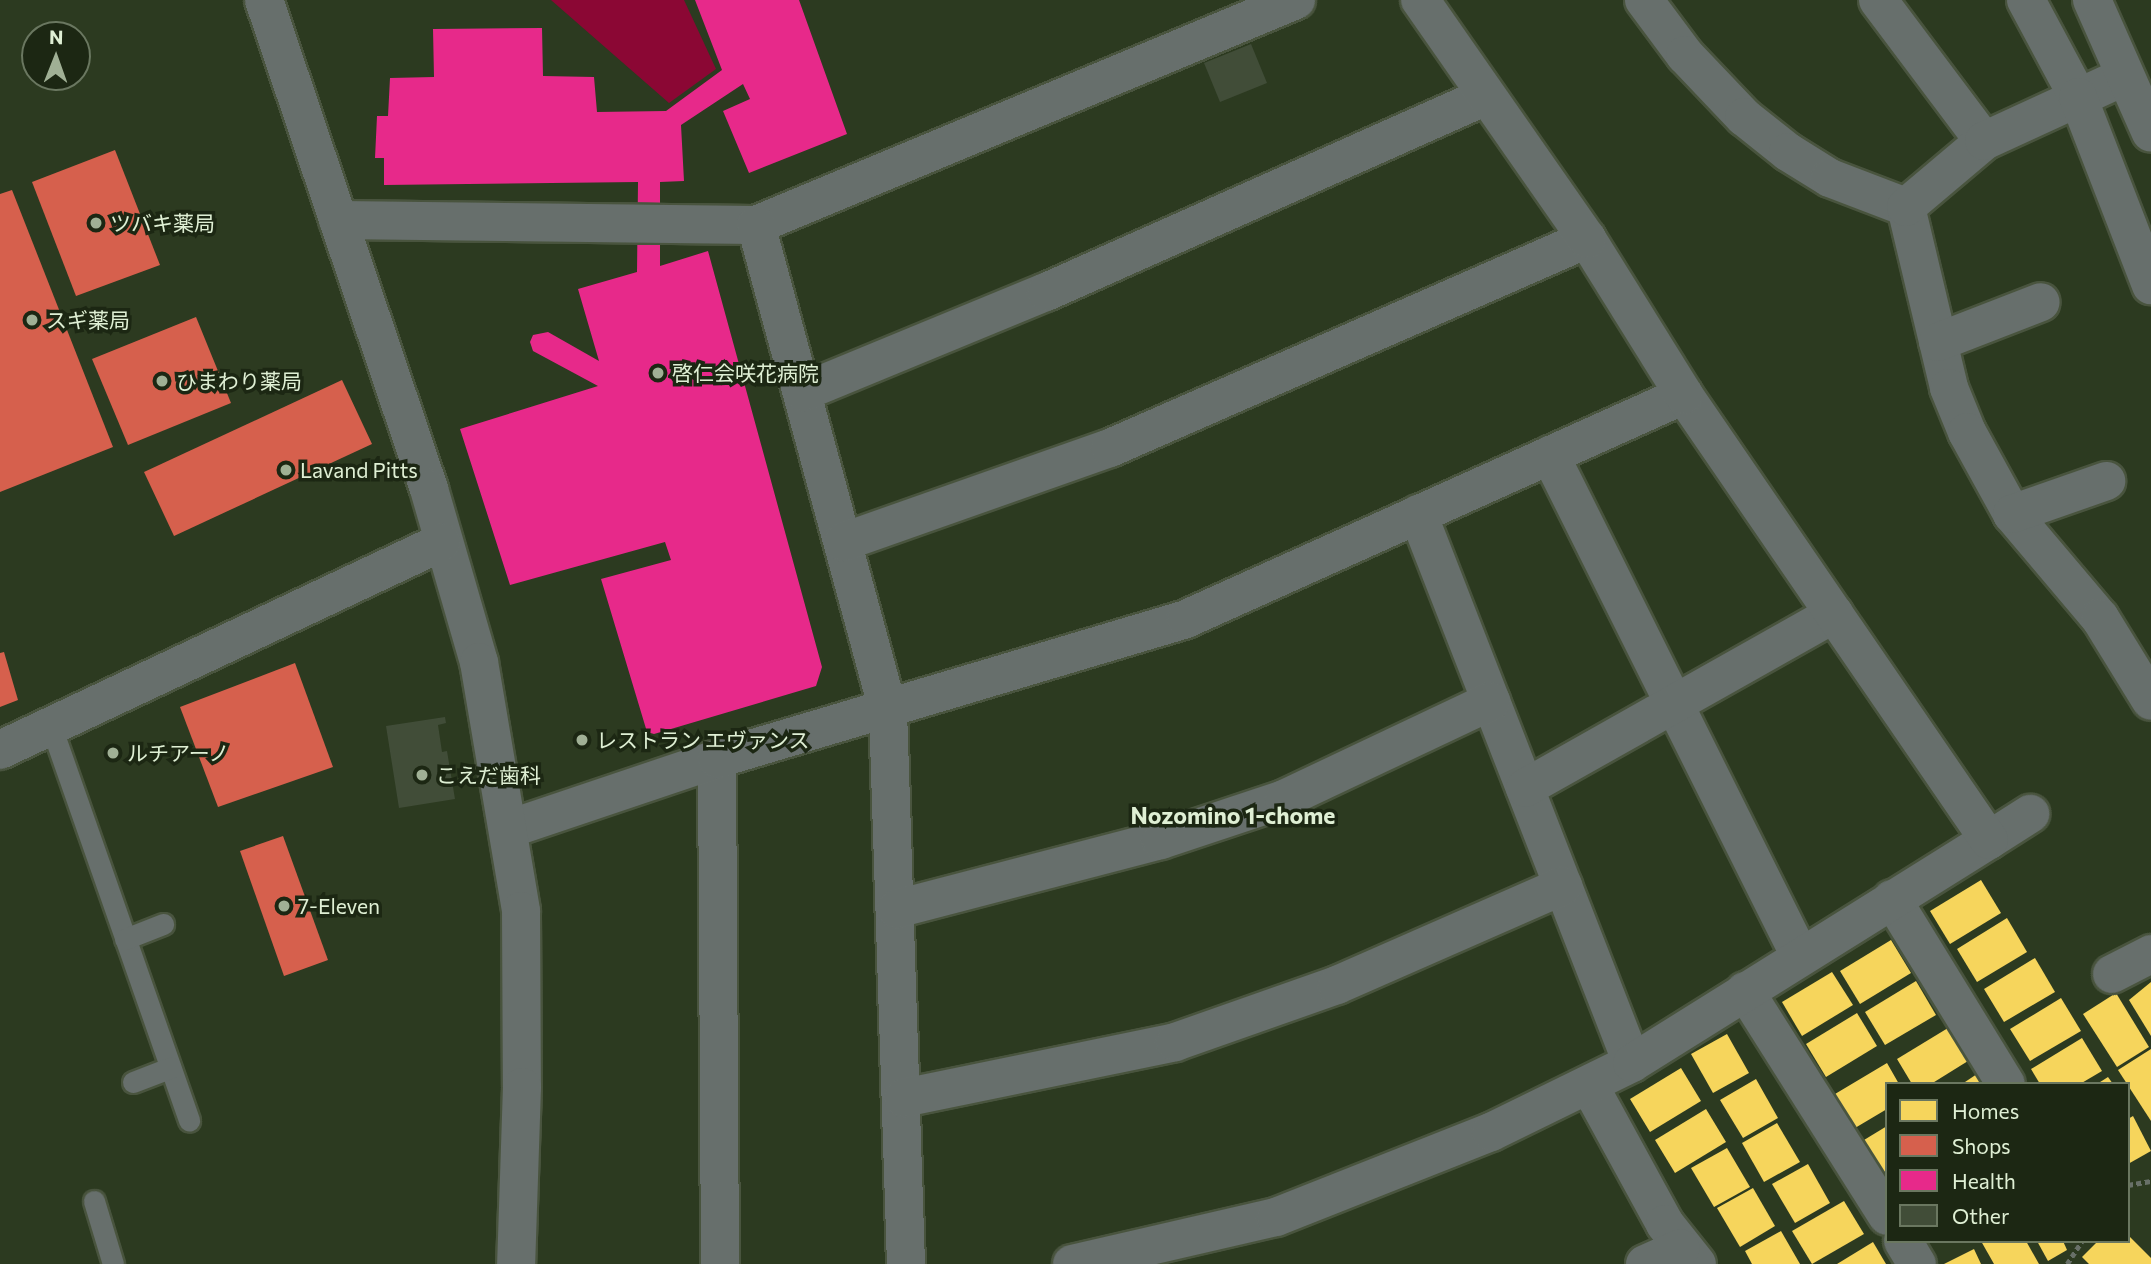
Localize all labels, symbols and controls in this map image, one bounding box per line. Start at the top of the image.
north arrow [21,21,91,91]
text: N [49,25,64,48]
place label: ツバキ薬局 [110,210,215,236]
marker: ツバキ薬局 [88,215,104,231]
place label: スギ薬局 [46,307,130,333]
marker: スギ薬局 [24,312,40,328]
place label: 啓仁会咲花病院 [672,360,819,386]
marker: 啓仁会咲花病院 [650,365,666,381]
place label: ひまわり薬局 [176,368,302,394]
marker: ひまわり薬局 [154,373,170,389]
place label: Lavand Pitts [300,457,418,483]
marker: Lavand Pitts [278,462,294,478]
place label: レストラン エヴァンス [596,727,810,753]
marker: レストラン エヴァンス [574,732,590,748]
place label: ルチアーノ [127,740,231,766]
marker: ルチアーノ [105,745,121,761]
place label: こえだ歯科 [436,762,541,788]
marker: こえだ歯科 [414,767,430,783]
district label: Nozomino 1-chome [1131,801,1335,829]
place label: 7-Eleven [298,893,380,919]
marker: 7-Eleven [276,898,292,914]
legend [1885,1082,2130,1243]
text: Homes [1952,1098,2019,1123]
text: Shops [1952,1133,2011,1158]
text: Health [1952,1168,2016,1193]
text: Other [1952,1203,2009,1228]

